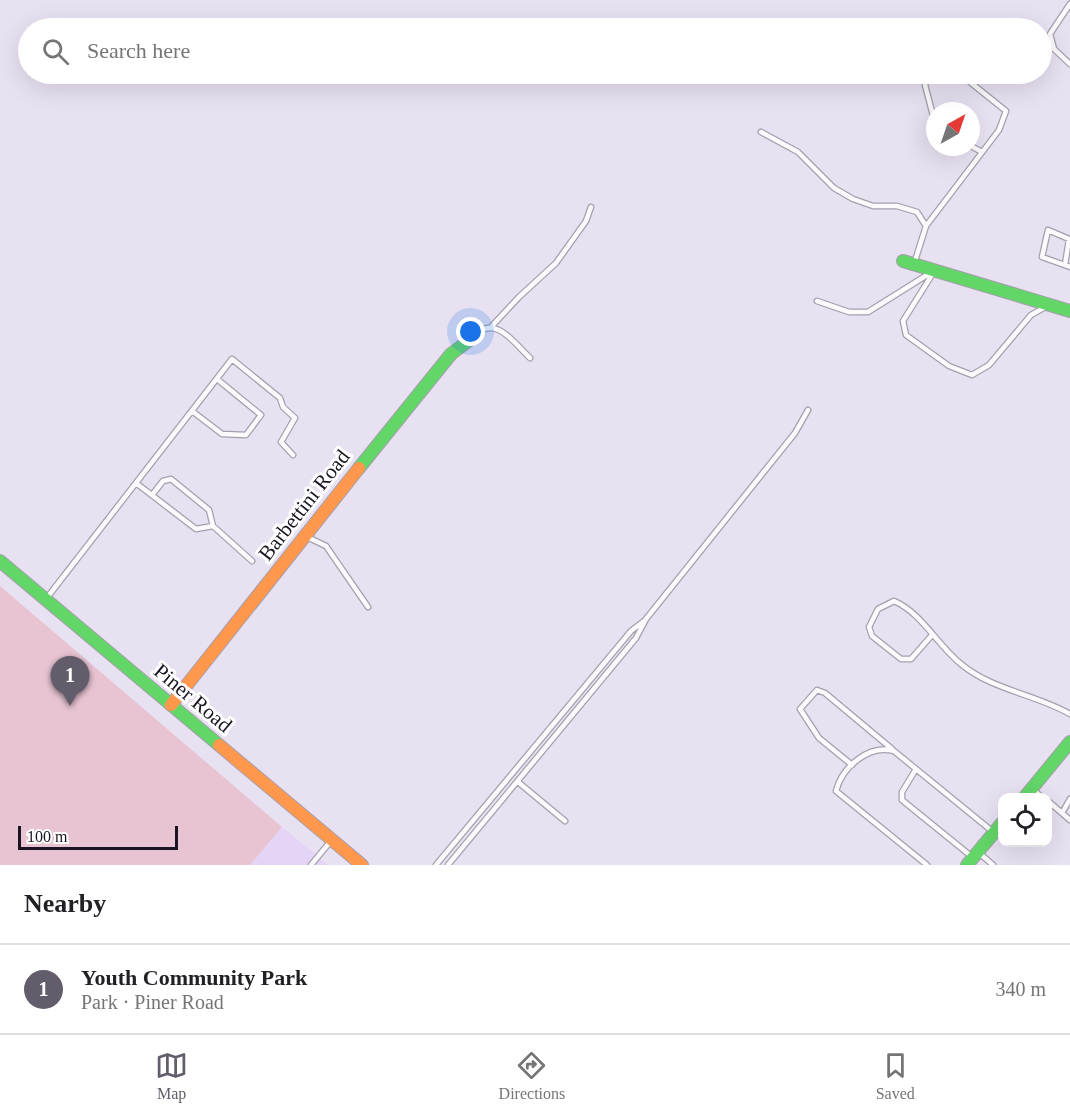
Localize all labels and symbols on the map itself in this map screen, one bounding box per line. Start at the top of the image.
north arrow [926,102,980,156]
your location [456,317,485,346]
street label: Barbettini Road [253,445,355,565]
pin: 1 [50,656,90,706]
street label: Piner Road [149,659,237,738]
scale bar [18,823,178,850]

